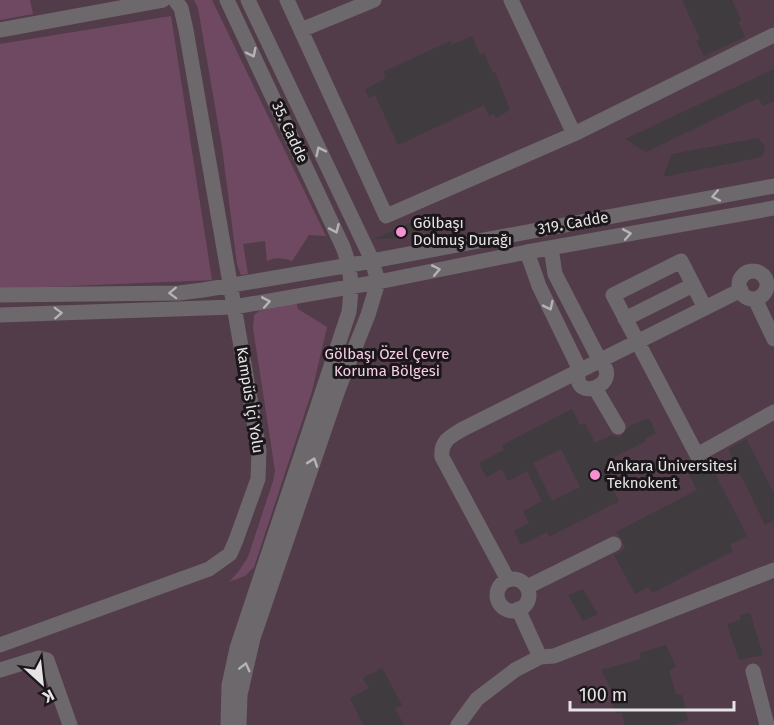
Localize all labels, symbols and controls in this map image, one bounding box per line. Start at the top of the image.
one-way arrow [245,46,257,57]
street label: 35. Cadde [268,99,312,165]
one-way arrow [315,146,327,157]
one-way arrow [712,189,722,202]
street label: 319. Cadde [536,208,610,238]
place label: Gölbaşı Dolmuş Durağı [413,214,512,249]
one-way arrow [328,223,340,234]
marker: Gölbaşı Dolmuş Durağı [394,225,408,239]
one-way arrow [623,229,632,241]
one-way arrow [430,264,440,277]
one-way arrow [169,286,178,299]
one-way arrow [261,296,271,308]
one-way arrow [542,300,553,311]
one-way arrow [54,307,63,319]
park label: Gölbaşı Özel Çevre Koruma Bölgesi [325,345,449,380]
street label: Kampüs İçi Yolu [233,346,267,454]
one-way arrow [305,457,318,468]
place label: Ankara Üniversitesi Teknokent [607,457,737,492]
marker: Ankara Üniversitesi Teknokent [588,468,602,482]
north arrow [12,653,72,713]
one-way arrow [238,662,251,672]
scale bar [570,674,734,712]
text: 100 m [579,684,627,706]
text: K [39,685,57,707]

